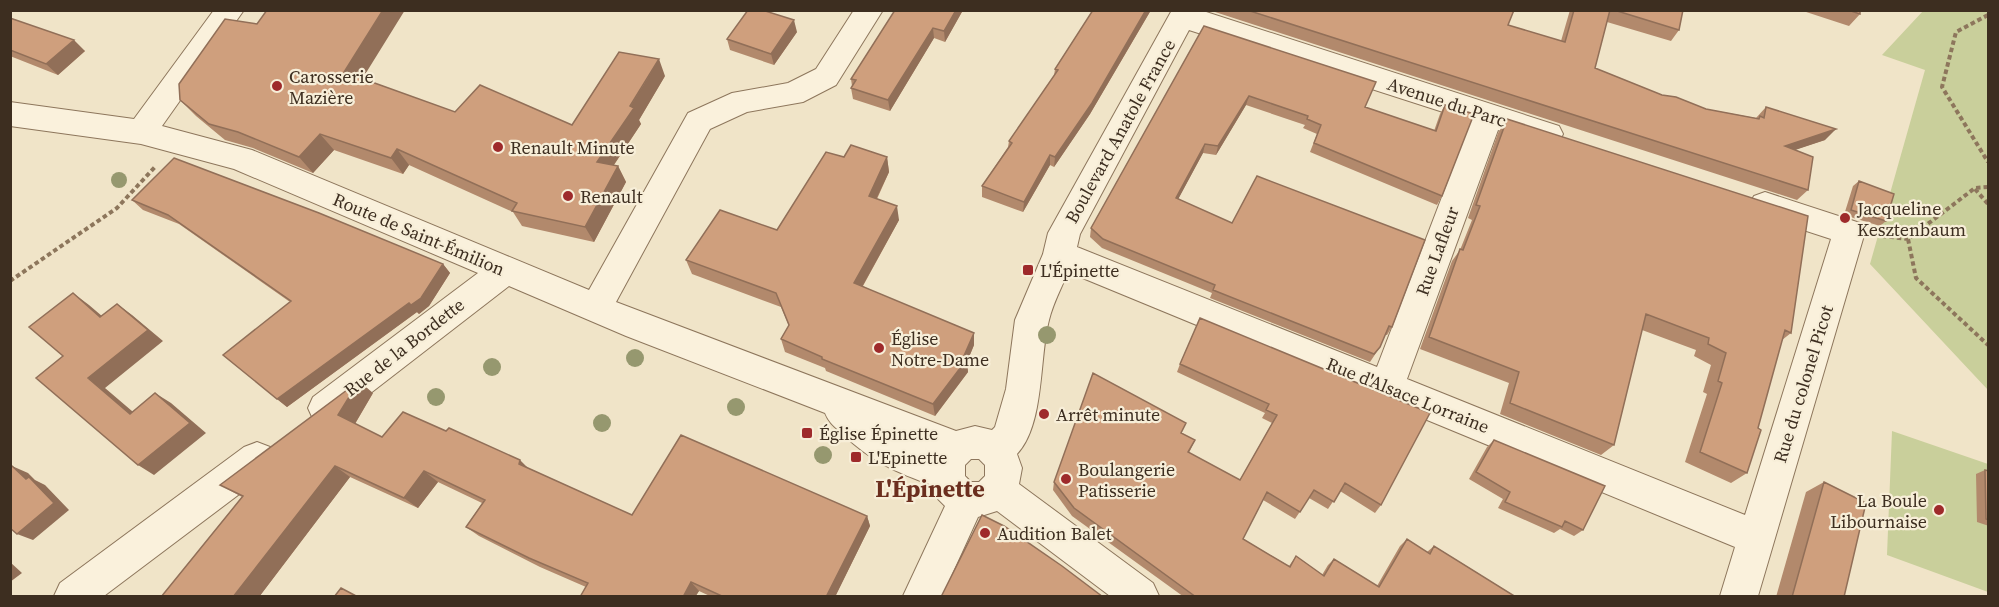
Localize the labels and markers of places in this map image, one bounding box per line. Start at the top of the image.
place label: Carosserie Mazière [289,64,374,110]
marker: Carosserie Mazière [270,79,284,93]
place label: Renault Minute [510,135,635,160]
marker: Renault Minute [491,140,505,154]
place label: Renault [580,184,643,209]
marker: Renault [561,189,575,203]
place label: Jacqueline Kesztenbaum [1856,196,1966,242]
marker: Jacqueline Kesztenbaum [1838,211,1852,225]
place label: L'Épinette [1040,258,1120,283]
marker: L'Épinette [1021,263,1035,277]
place label: Église Notre-Dame [891,326,989,372]
marker: Église Notre-Dame [872,341,886,355]
place label: Arrêt minute [1056,402,1160,427]
marker: Arrêt minute [1037,407,1051,421]
place label: Église Épinette [819,421,938,446]
marker: Église Épinette [800,426,814,440]
place label: L'Epinette [868,445,948,470]
marker: L'Epinette [849,450,863,464]
place label: Boulangerie Patisserie [1078,457,1175,503]
marker: Boulangerie Patisserie [1059,472,1073,486]
place label: La Boule Libournaise [1830,488,1927,534]
marker: La Boule Libournaise [1932,503,1946,517]
place label: Audition Balet [997,521,1112,546]
marker: Audition Balet [978,526,992,540]

